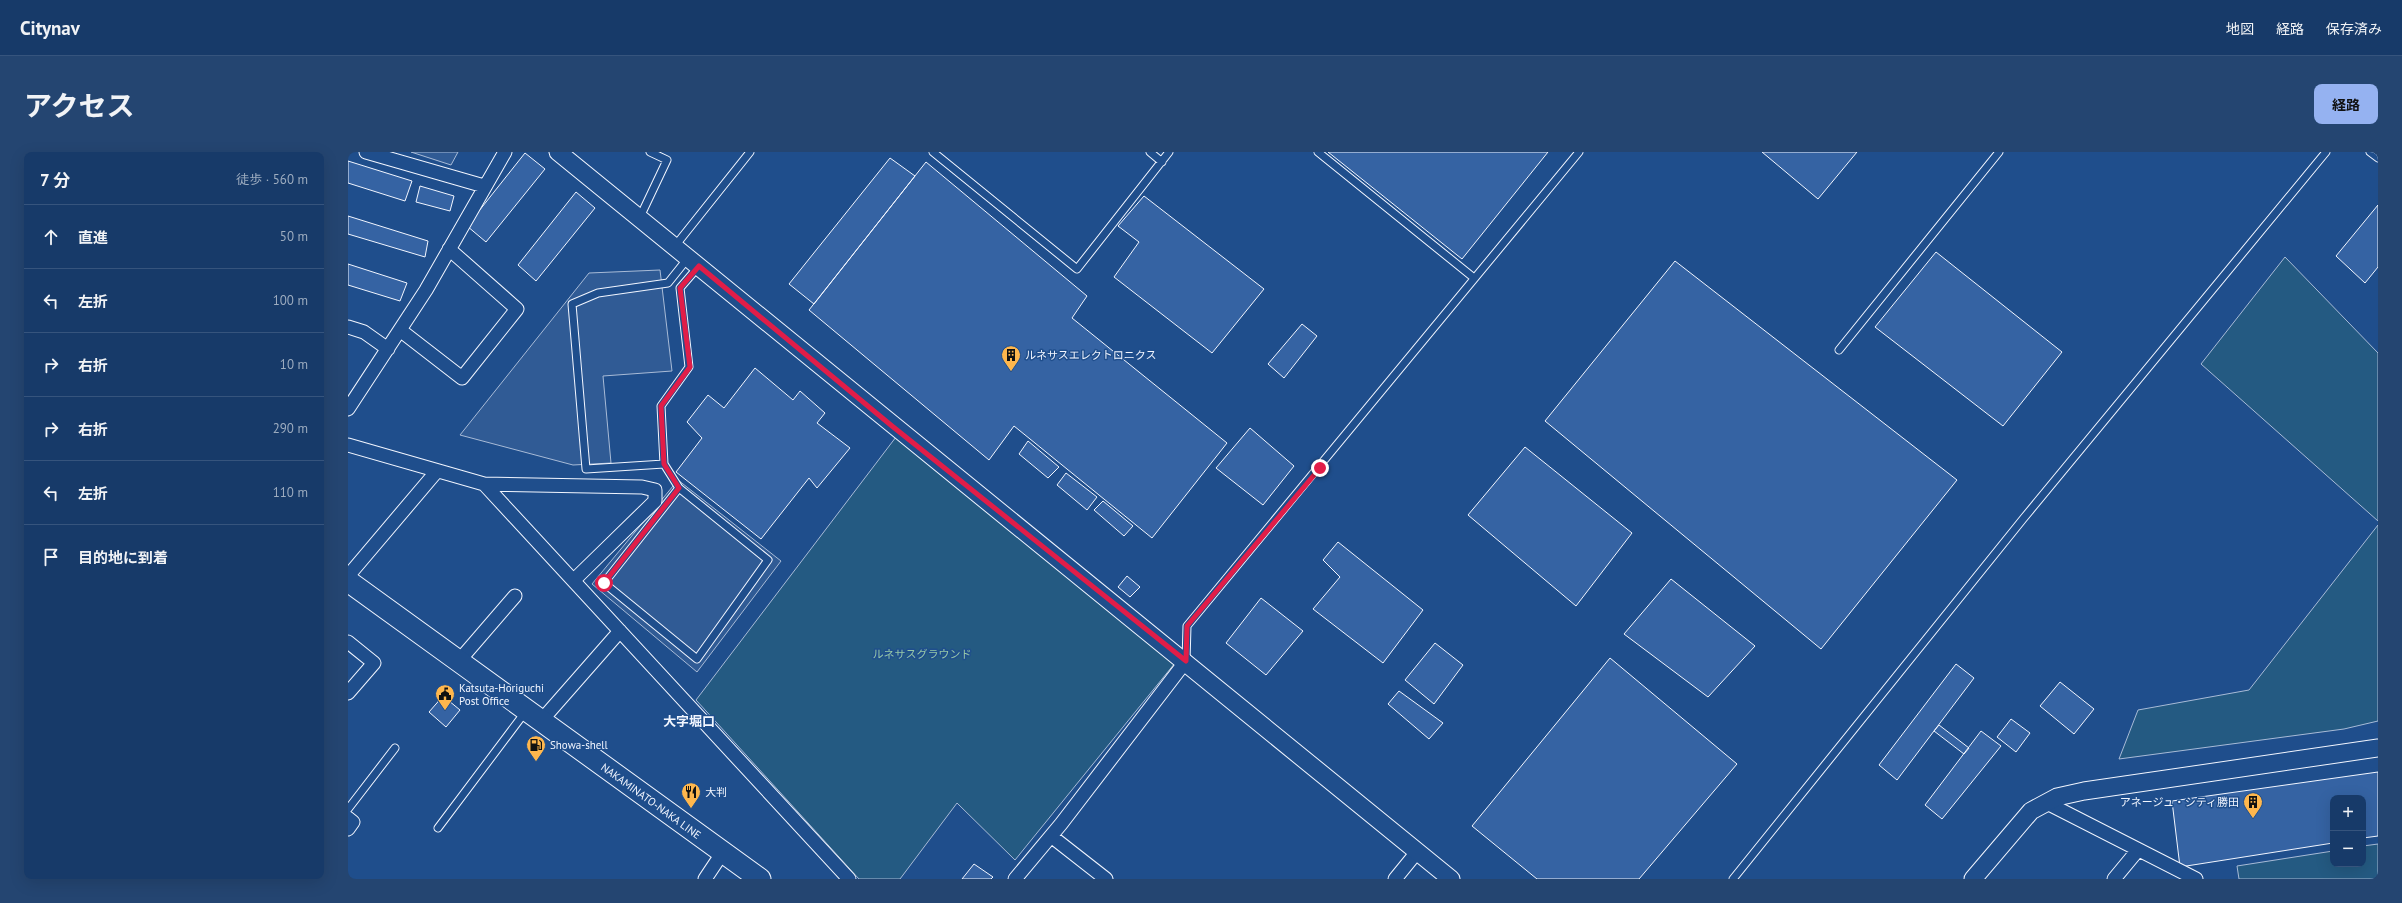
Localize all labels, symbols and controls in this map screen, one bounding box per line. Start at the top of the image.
text: Citynav [20,16,80,40]
text: 地図 [2226,20,2254,38]
text: 経路 [2276,20,2304,38]
text: 保存済み [2326,20,2382,38]
button: 経路 [2314,84,2378,124]
text: アクセス [24,87,135,124]
text: 7 分 [40,169,70,191]
text: 徒歩 · 560 m [236,171,308,188]
icon: ahead [40,226,62,248]
text: 直進 [78,228,108,247]
text: 50 m [280,228,308,245]
icon: left [40,290,62,312]
text: 左折 [78,292,108,311]
text: 100 m [273,292,308,309]
building icon: ルネサスエレクトロニクス [1000,344,1022,372]
place label: ルネサスエレクトロニクス [1025,348,1156,362]
icon: right [40,354,62,376]
text: 右折 [78,356,108,375]
text: 10 m [280,356,308,373]
icon: right [40,418,62,440]
text: 右折 [78,420,108,439]
text: 290 m [273,420,308,437]
route end [1311,459,1329,477]
icon: left [40,482,62,504]
text: 左折 [78,484,108,503]
text: 110 m [273,484,308,501]
icon: arrive [40,546,62,568]
text: 目的地に到着 [78,548,168,567]
route start [595,574,613,592]
park label: ルネサスグラウンド [873,647,971,661]
place label: Katsuta-Horiguchi Post Office [459,681,544,708]
public building icon: Katsuta-Horiguchi Post Office [434,683,456,711]
district label: 大字堀口 [663,713,715,730]
fuel station icon: Showa-shell [525,734,547,762]
place label: Showa-shell [550,738,609,752]
street label: NAKAMINATO-NAKA LINE [598,760,704,842]
restaurant icon: 大判 [680,781,702,809]
place label: 大判 [705,785,727,799]
building icon: アネージュ・シティ勝田 [2242,791,2264,819]
place label: アネージュ・シティ勝田 [2120,795,2239,809]
map controls [2330,795,2366,867]
button: + [2330,795,2366,831]
button: − [2330,831,2366,867]

